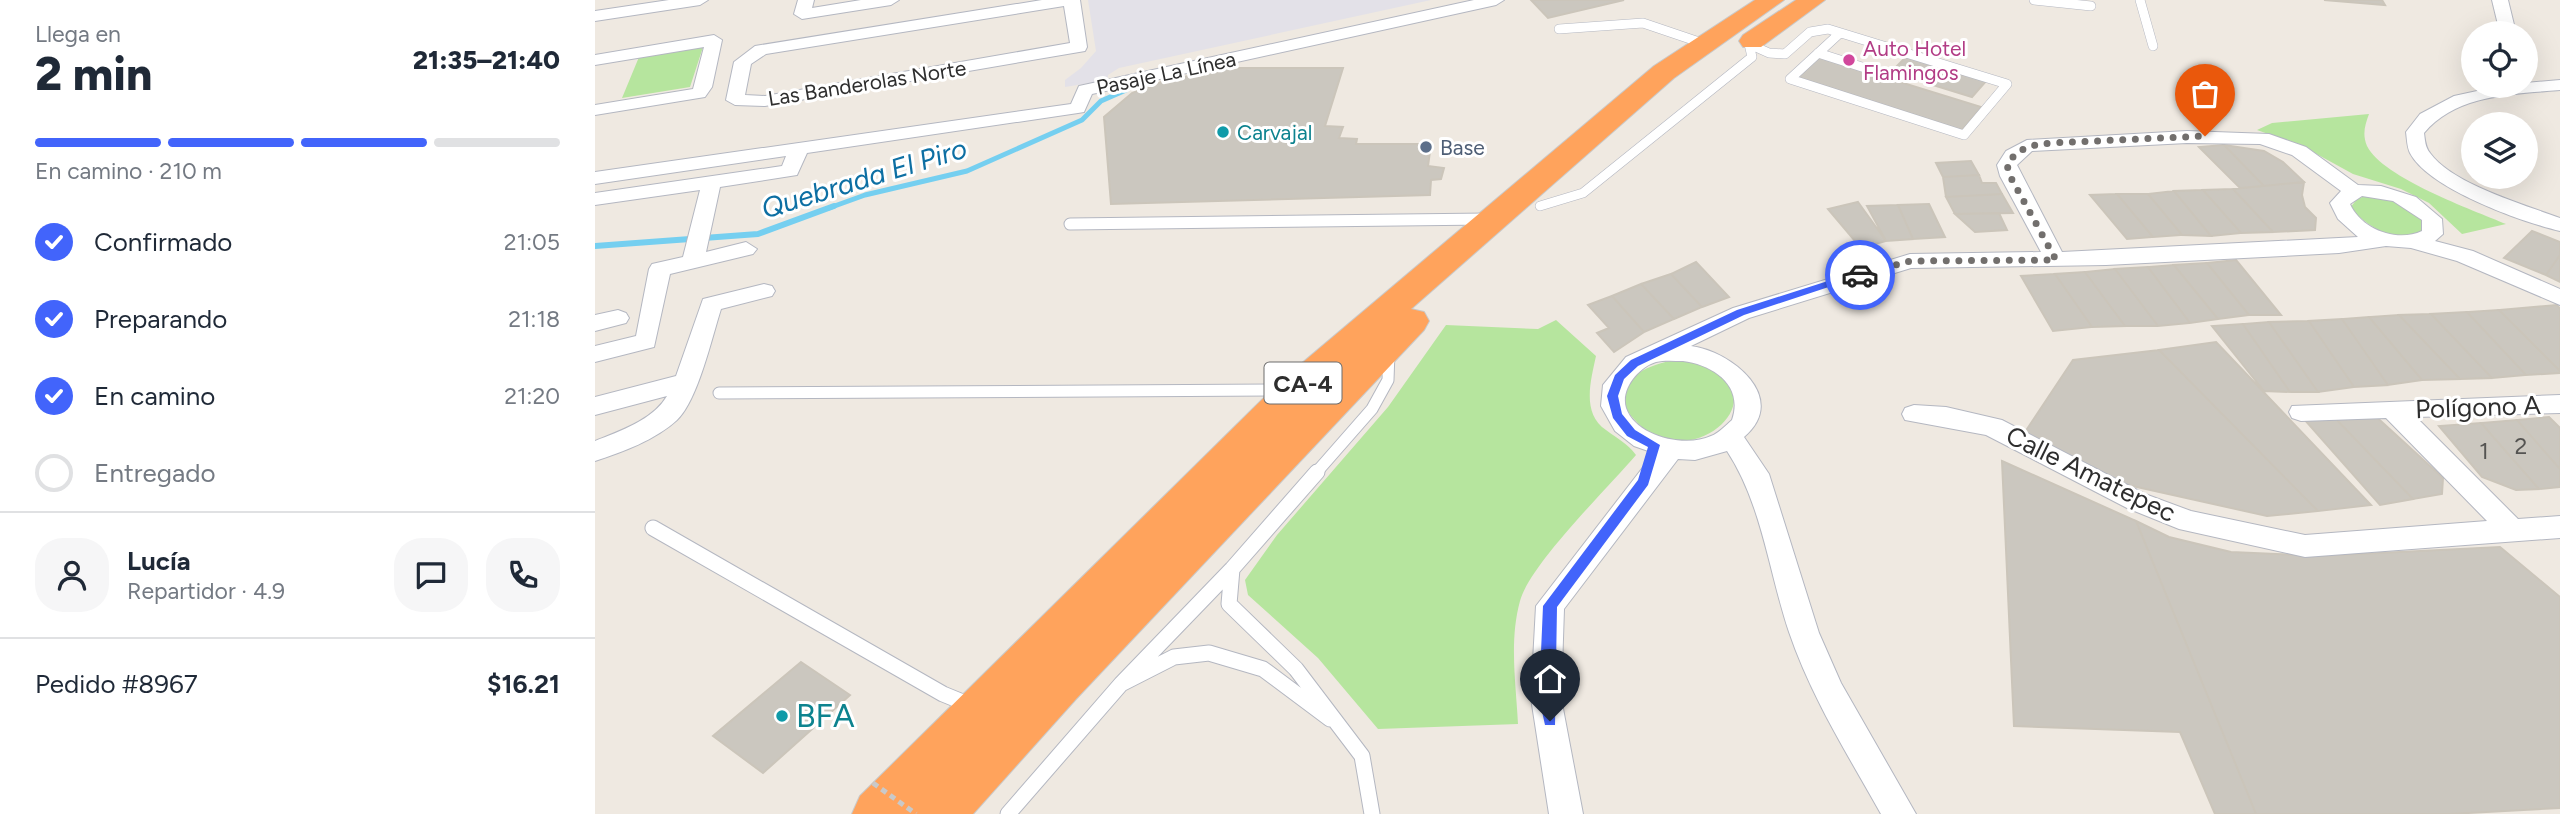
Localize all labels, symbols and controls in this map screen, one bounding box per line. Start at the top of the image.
text: Llega en [35,20,121,48]
map controls [2461,21,2538,189]
button: locate [2461,21,2538,98]
place label: Auto Hotel Flamingos [1863,36,1966,85]
text: 21:35–21:40 [413,44,560,76]
text: 2 min [35,46,152,102]
street label: Pasaje La Línea [1094,46,1238,100]
marker: Auto Hotel Flamingos [1841,52,1857,68]
street label: Las Banderolas Norte [766,55,968,111]
pin [2175,64,2235,136]
icon: bag [2186,75,2224,113]
button: layers [2461,112,2538,189]
place label: Carvajal [1237,120,1312,145]
marker: Carvajal [1215,124,1231,140]
water label: Quebrada El Piro [757,131,971,225]
place label: Base [1440,135,1485,160]
marker: Base [1418,139,1434,155]
text: En camino · 210 m [35,157,222,185]
icon: check [35,223,73,261]
text: Confirmado [94,226,232,258]
text: 21:05 [504,228,560,256]
courier [1825,240,1895,310]
icon: car [1841,256,1879,294]
icon: check [35,300,73,338]
text: Preparando [94,303,227,335]
text: 21:18 [508,305,560,333]
road number: CA-4 [1265,362,1341,404]
icon: check [35,377,73,415]
text: En camino [94,380,215,412]
text: 21:20 [504,382,560,410]
street label: Polígono A [2415,389,2542,425]
street label: Calle Amatepec [2001,419,2181,529]
house number: 2 [2515,432,2527,460]
house number: 1 [2479,437,2489,465]
text: Entregado [94,457,216,489]
button: person [35,538,109,612]
button: chat [394,538,468,612]
button: phone [486,538,560,612]
text: Lucía [127,545,191,577]
text: Repartidor · 4.9 [127,577,285,605]
pin [1520,649,1580,721]
icon: home [1531,660,1569,698]
text: Pedido #8967 [35,668,198,700]
text: $16.21 [487,668,560,700]
place label: BFA [796,697,855,735]
marker: BFA [774,708,790,724]

